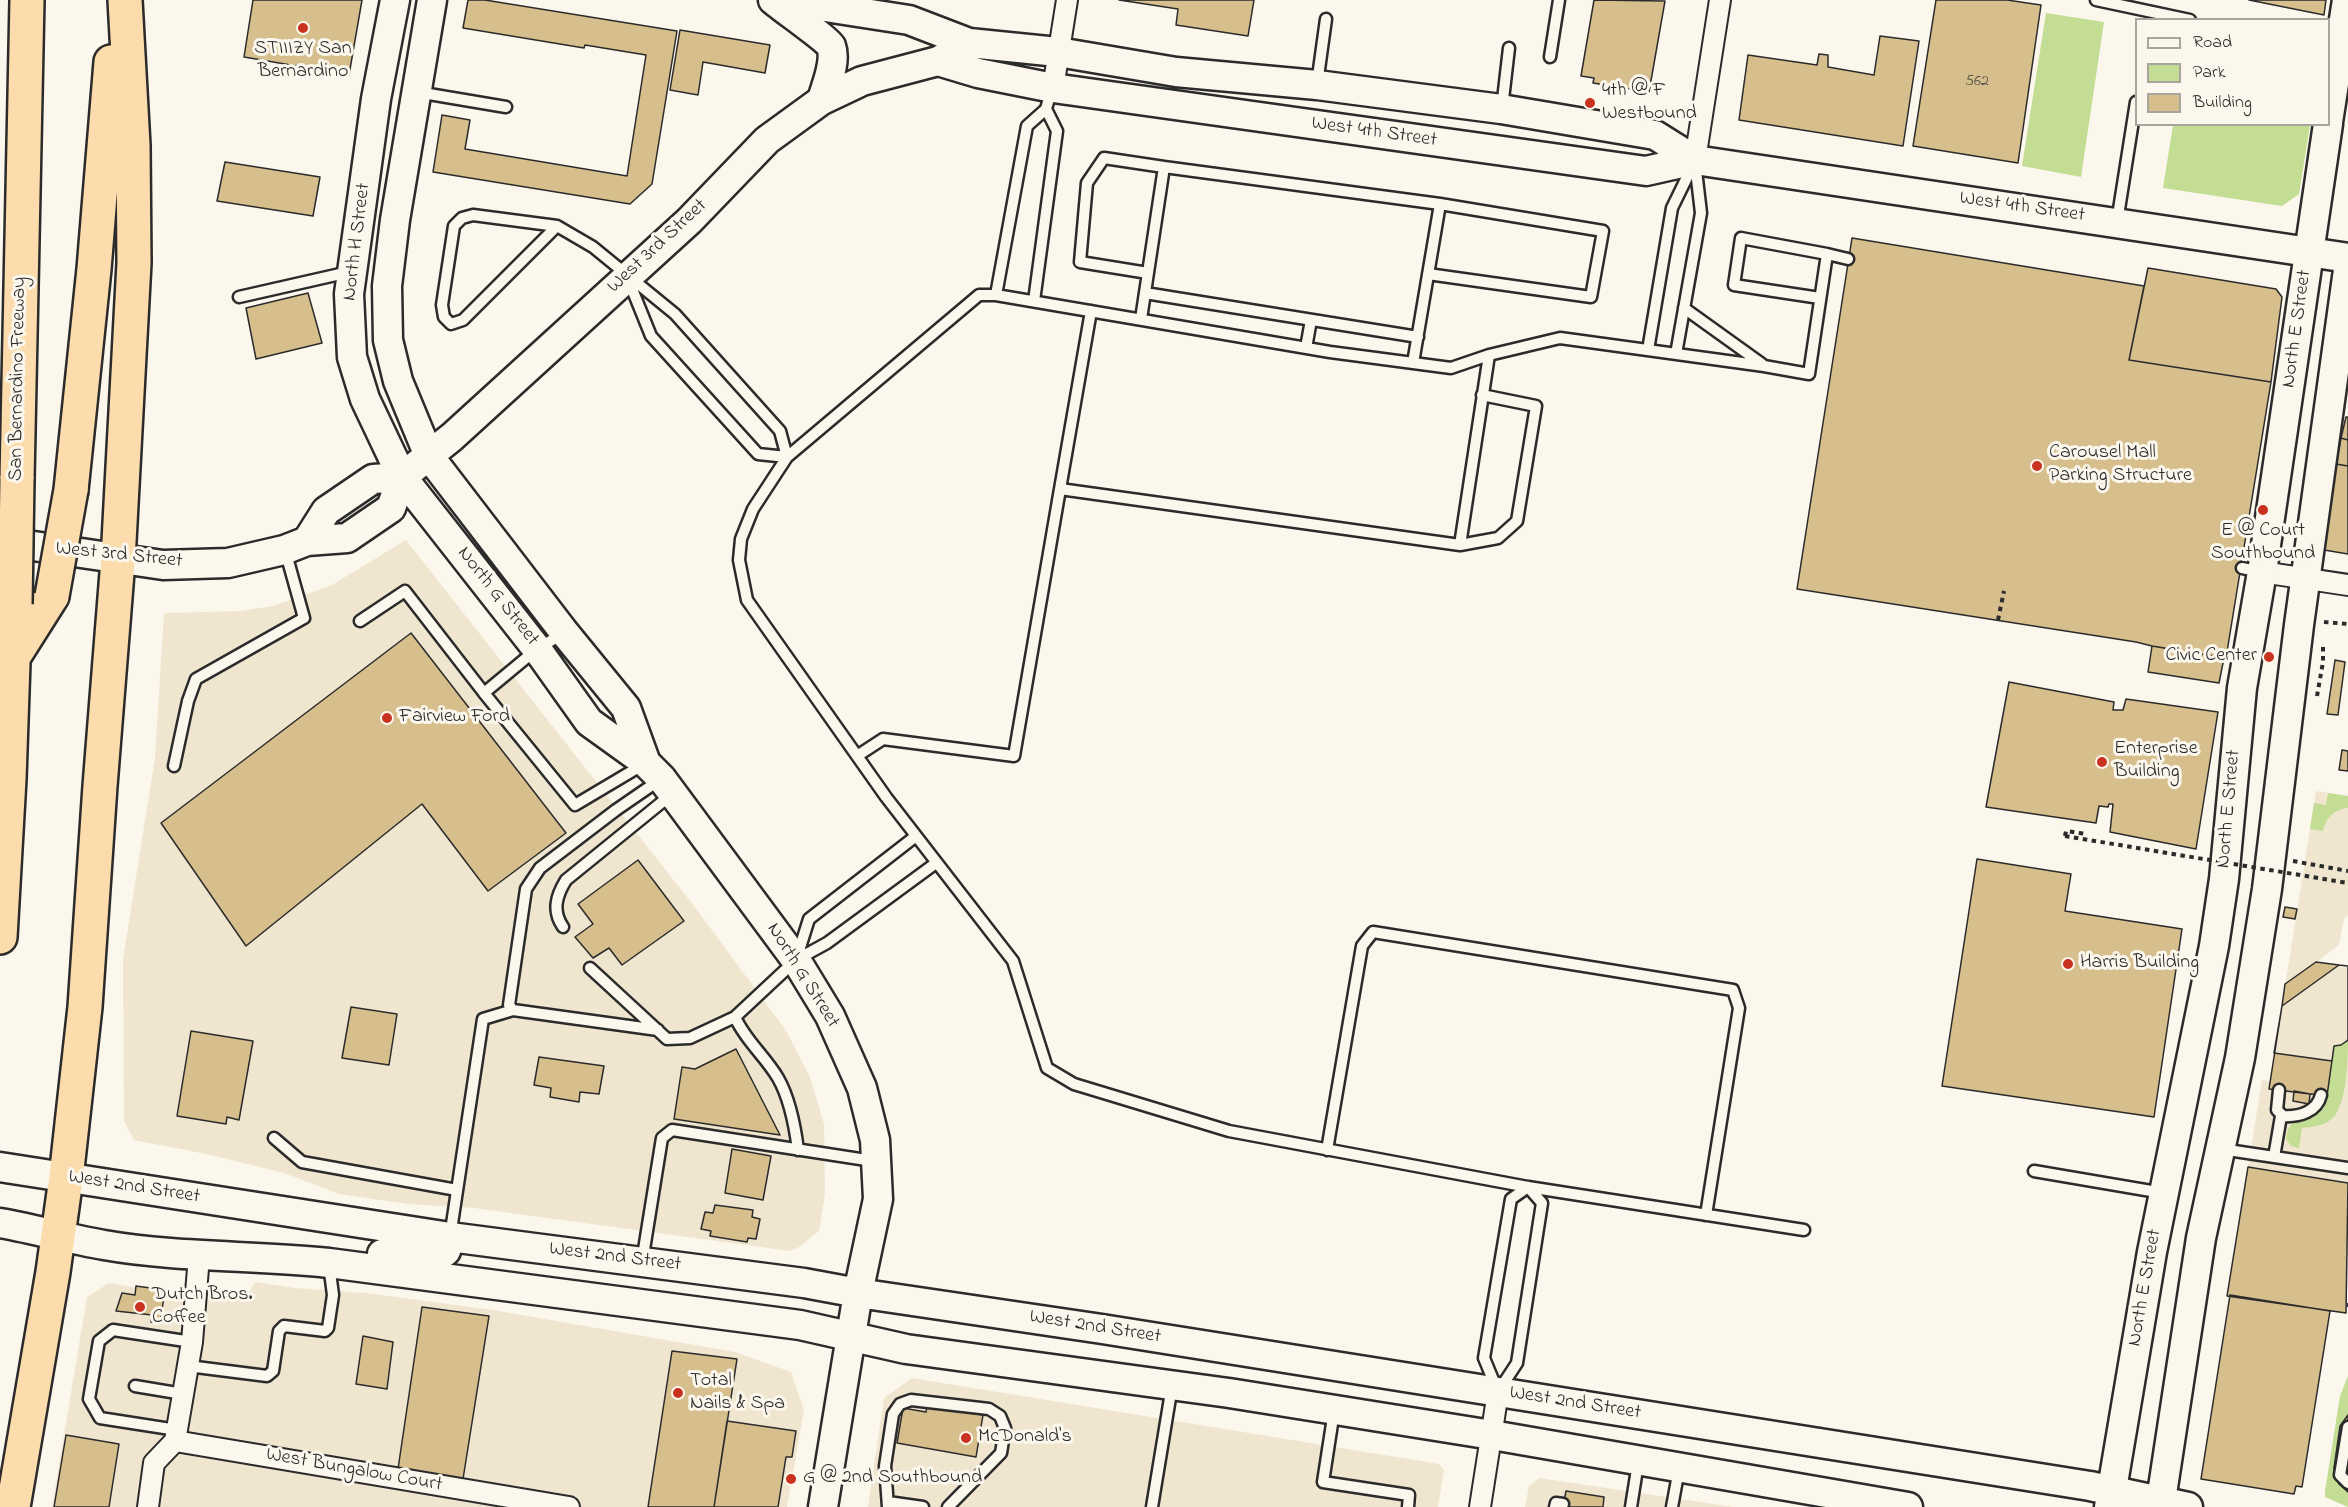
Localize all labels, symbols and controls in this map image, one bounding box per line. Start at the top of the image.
legend [2135,18,2330,126]
marker: STIIIZY San Bernardino [296,21,310,35]
text: Road [2193,30,2232,56]
place label: STIIIZY San Bernardino [254,38,352,85]
text: Park [2193,60,2226,86]
house number: 562 [1965,72,1989,92]
place label: 4th @ F Westbound [1602,80,1697,127]
text: Building [2193,90,2252,116]
marker: 4th @ F Westbound [1583,96,1597,110]
street label: West 4th Street [1310,112,1438,154]
street label: North H Street [339,182,377,302]
street label: West 4th Street [1958,187,2086,229]
street label: West 3rd Street [603,195,713,299]
street label: North E Street [2278,268,2318,390]
street label: San Bernardino Freeway [5,277,33,481]
place label: Carousel Mall Parking Structure [2049,442,2192,489]
marker: Carousel Mall Parking Structure [2030,459,2044,473]
marker: E @ Court Southbound [2256,503,2270,517]
place label: E @ Court Southbound [2211,520,2315,567]
street label: West 3rd Street [54,537,184,575]
street label: North G Street [451,543,543,651]
place label: Civic Center [2166,645,2257,669]
marker: Civic Center [2262,650,2276,664]
place label: Fairview Ford [399,706,510,730]
marker: Fairview Ford [380,711,394,725]
place label: Enterprise Building [2114,738,2198,785]
street label: North E Street [2213,749,2247,869]
marker: Enterprise Building [2095,755,2109,769]
street label: North G Street [760,919,844,1033]
place label: Harris Building [2080,952,2199,976]
marker: Harris Building [2061,957,2075,971]
street label: West 2nd Street [67,1166,201,1210]
street label: North E Street [2124,1227,2168,1349]
street label: West 2nd Street [548,1238,682,1278]
place label: Dutch Bros. Coffee [152,1284,252,1331]
marker: Dutch Bros. Coffee [133,1300,147,1314]
street label: West 2nd Street [1028,1306,1162,1350]
place label: Total Nails & Spa [690,1370,785,1417]
street label: West 2nd Street [1508,1382,1642,1426]
marker: Total Nails & Spa [671,1386,685,1400]
place label: McDonald's [978,1426,1072,1450]
marker: McDonald's [959,1431,973,1445]
street label: West Bungalow Court [264,1444,444,1498]
place label: G @ 2nd Southbound [803,1467,982,1491]
marker: G @ 2nd Southbound [784,1472,798,1486]

